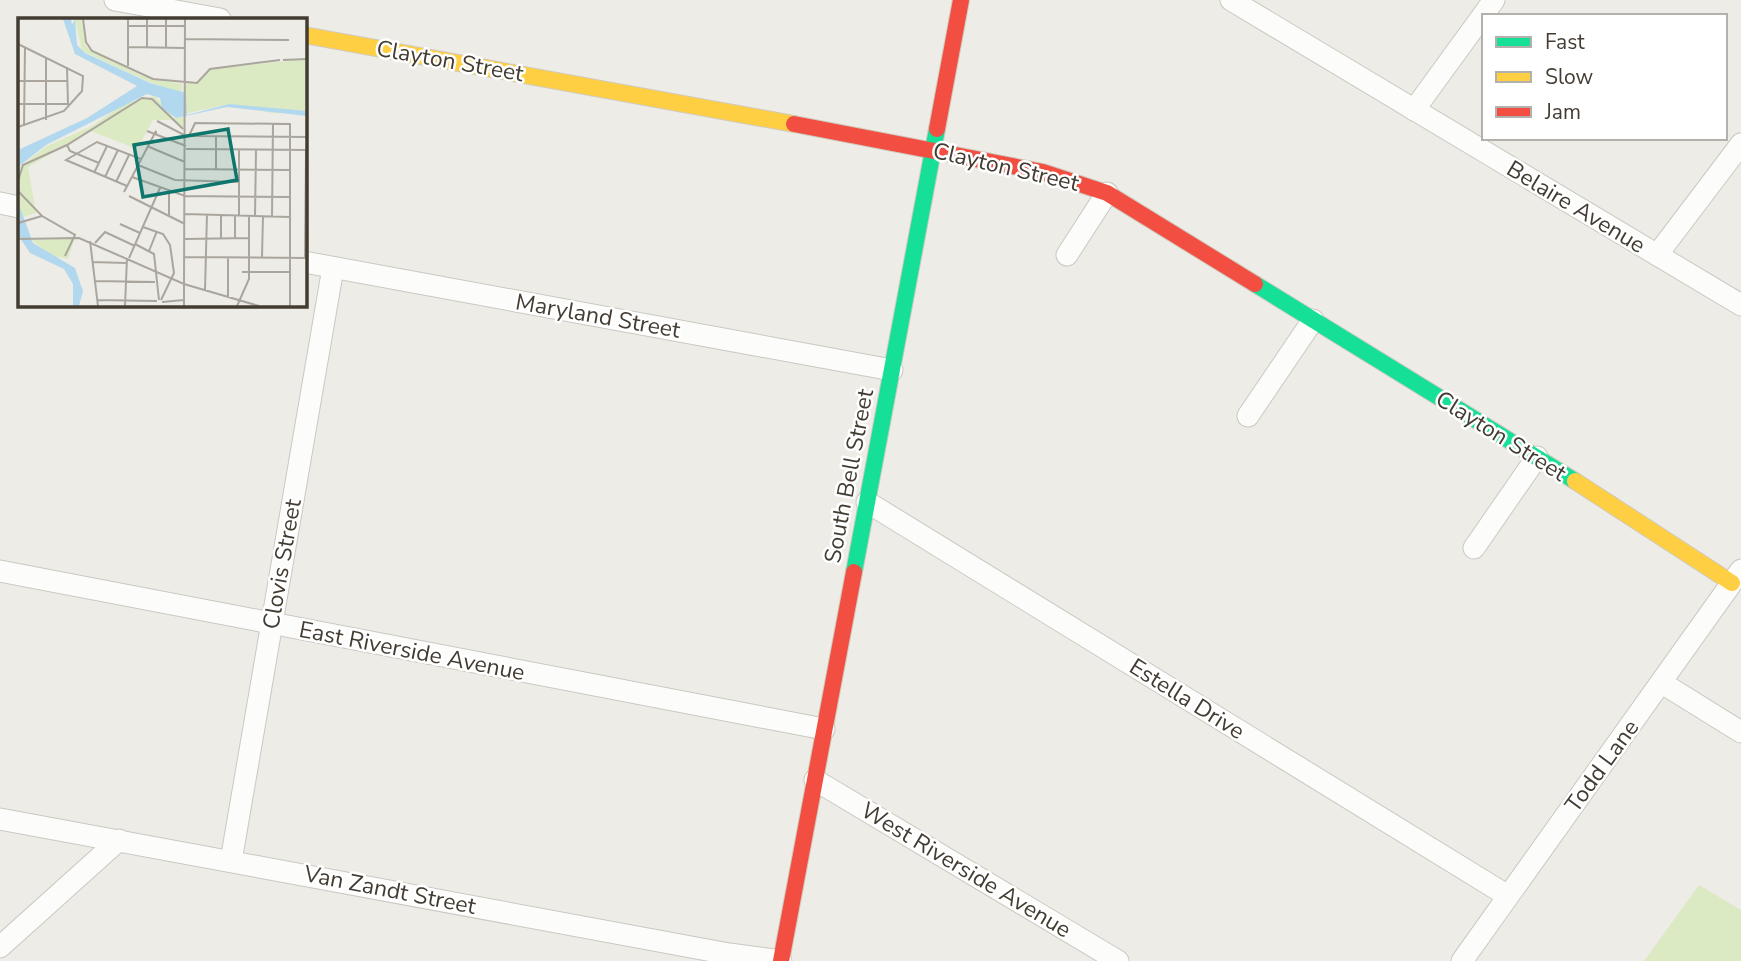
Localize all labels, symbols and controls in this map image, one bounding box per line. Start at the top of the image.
legend [1482,14,1727,140]
inset map [18,18,306,306]
text: Fast [1545,28,1585,56]
street label: Clayton Street [374,33,527,89]
text: Slow [1545,63,1594,91]
text: Jam [1544,98,1581,126]
street label: Clayton Street [930,135,1083,199]
street label: Belaire Avenue [1501,153,1651,261]
street label: Maryland Street [513,286,684,346]
street label: Clayton Street [1430,383,1573,489]
street label: South Bell Street [817,385,881,566]
street label: Clovis Street [255,496,309,632]
street label: East Riverside Avenue [296,614,528,688]
street label: Estella Drive [1123,651,1251,747]
street label: Todd Lane [1558,713,1646,819]
street label: West Riverside Avenue [855,795,1077,945]
street label: Van Zandt Street [300,858,479,922]

